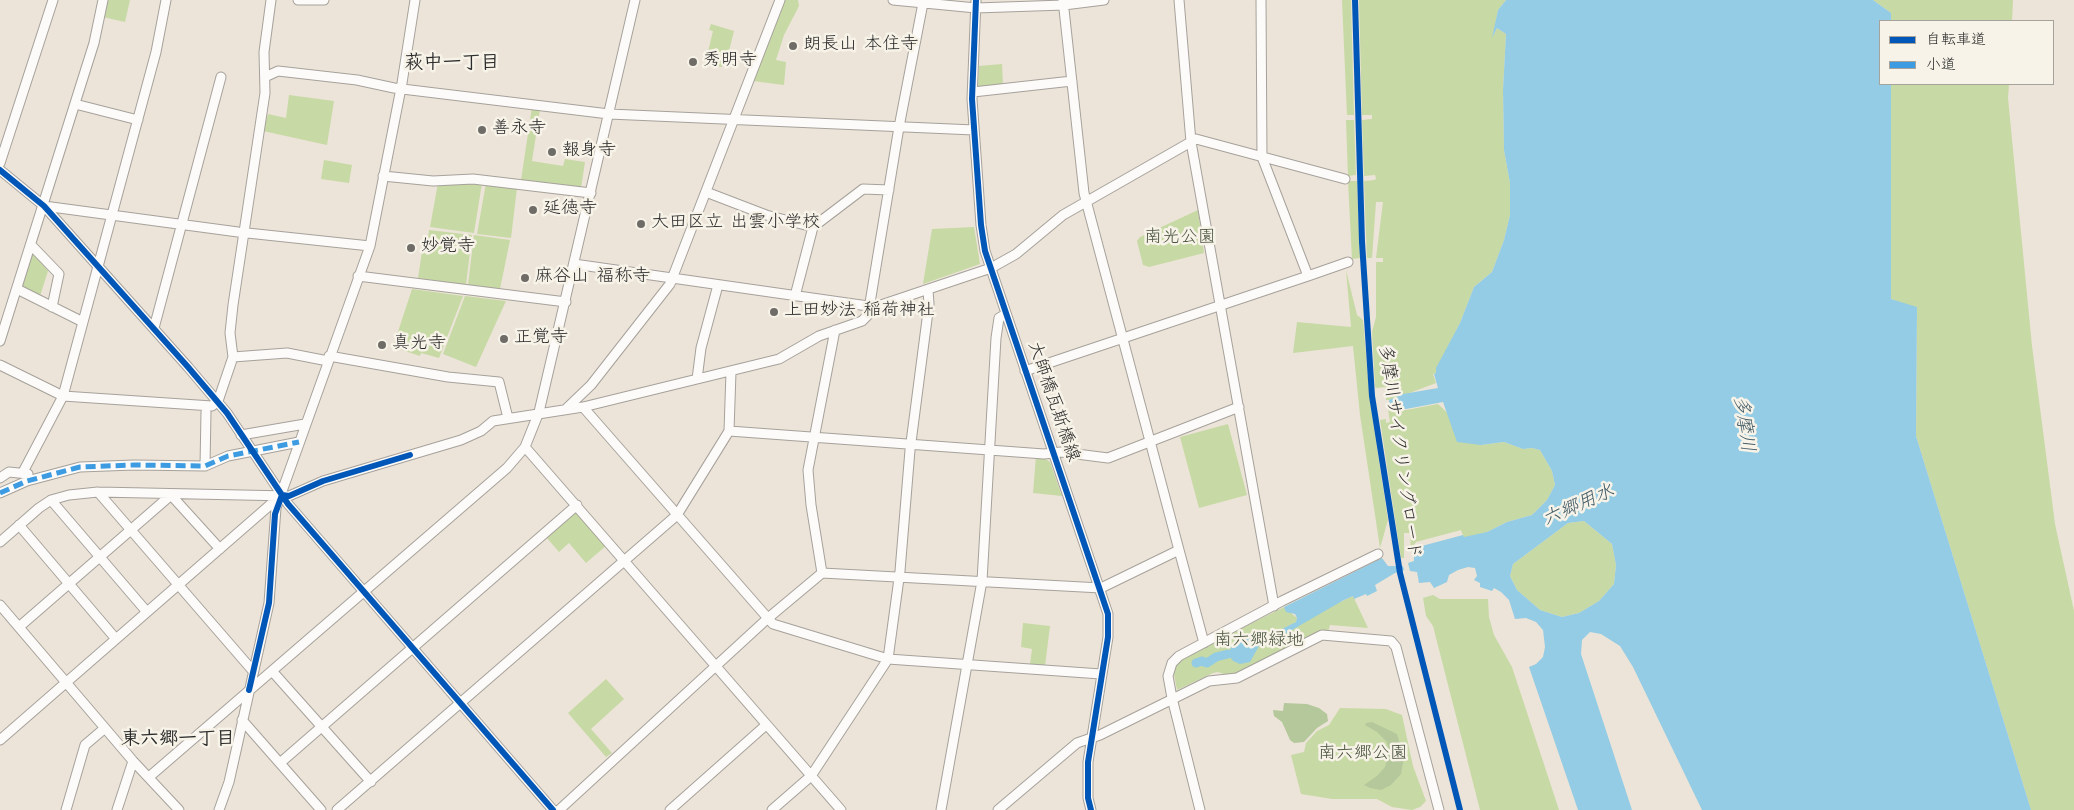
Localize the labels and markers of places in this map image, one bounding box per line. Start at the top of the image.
place label: 朗長山 本住寺 [803,35,918,57]
marker: 朗長山 本住寺 [787,40,799,52]
place label: 秀明寺 [703,51,757,73]
marker: 秀明寺 [687,56,699,68]
place label: 善永寺 [492,119,546,141]
marker: 善永寺 [476,124,488,136]
place label: 報身寺 [562,141,616,163]
marker: 報身寺 [546,146,558,158]
place label: 延徳寺 [543,199,597,221]
marker: 延徳寺 [527,204,539,216]
place label: 大田区立 出雲小学校 [651,213,820,235]
marker: 大田区立 出雲小学校 [635,218,647,230]
place label: 妙覚寺 [421,237,475,259]
marker: 妙覚寺 [405,242,417,254]
place label: 麻谷山 福称寺 [535,267,650,289]
marker: 麻谷山 福称寺 [519,272,531,284]
place label: 上田妙法 稲荷神社 [784,301,935,323]
marker: 上田妙法 稲荷神社 [768,306,780,318]
place label: 正覚寺 [514,328,568,350]
marker: 正覚寺 [498,333,510,345]
place label: 真光寺 [392,334,446,356]
marker: 真光寺 [376,339,388,351]

